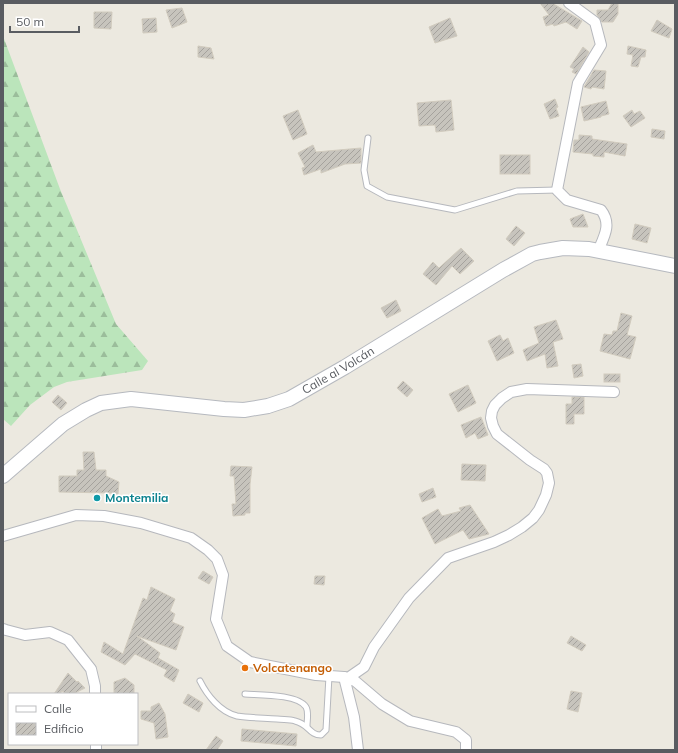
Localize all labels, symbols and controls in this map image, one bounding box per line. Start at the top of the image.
scale bar [10,8,79,34]
text: 50 m [16,14,44,29]
street label: Calle al Volcán [299,343,377,397]
place label: Montemilia [105,490,168,505]
marker: Montemilia [92,493,102,503]
place label: Volcatenango [252,660,332,675]
marker: Volcatenango [240,663,250,673]
legend [8,693,138,745]
text: Calle [44,701,71,716]
text: Edificio [44,721,84,736]

